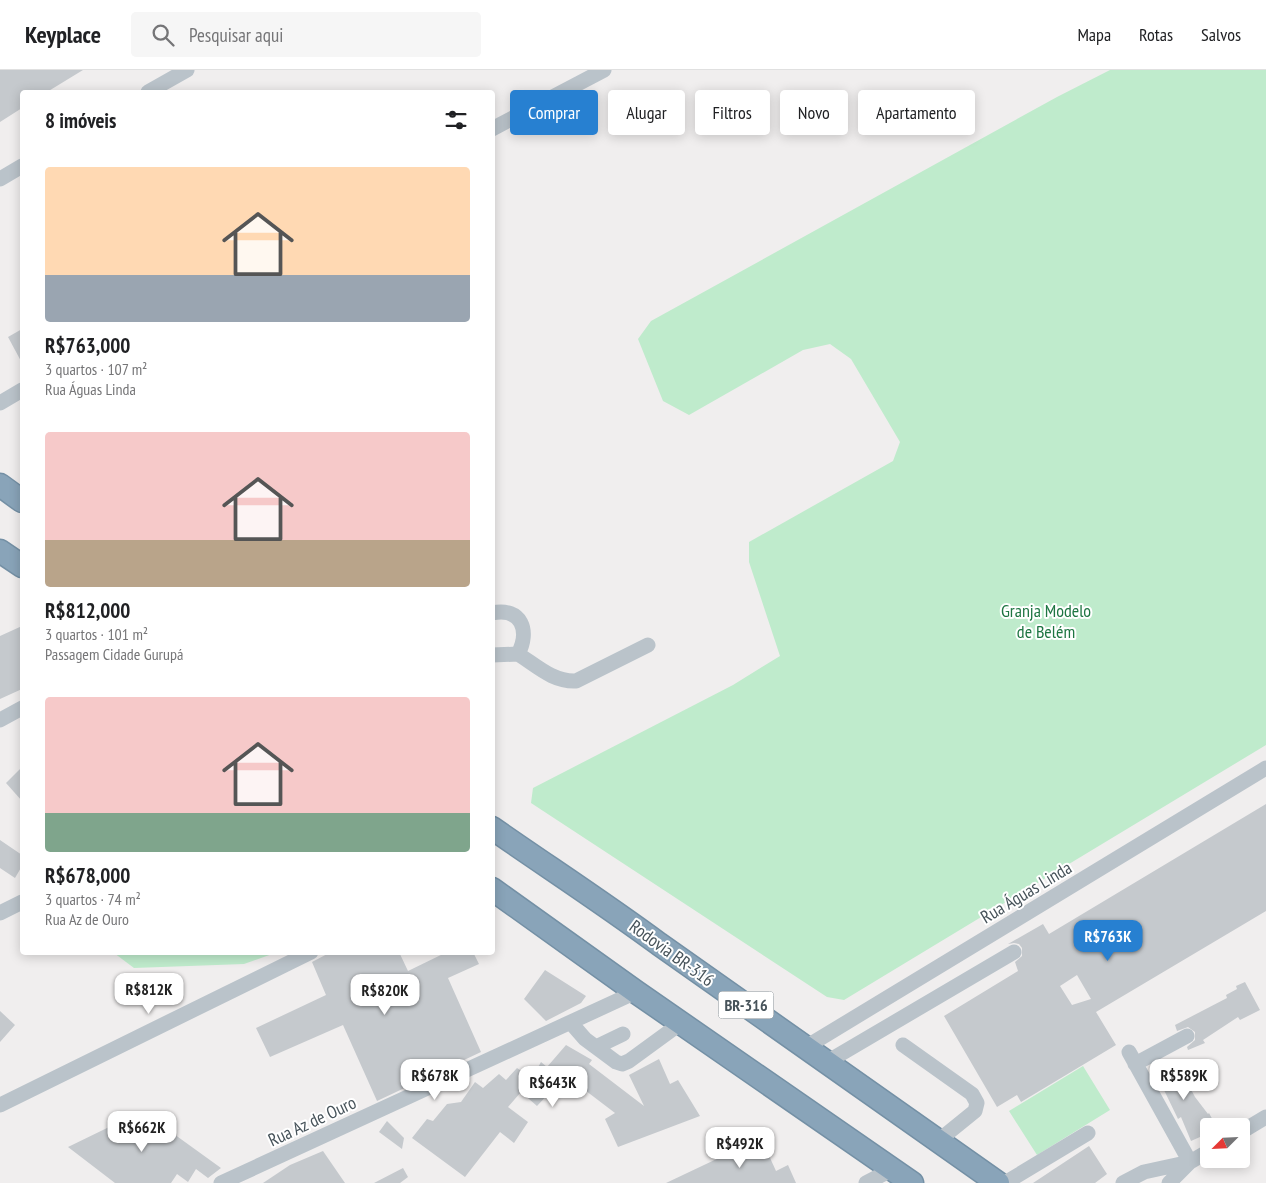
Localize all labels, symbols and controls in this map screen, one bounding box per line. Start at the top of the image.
search box [131,12,481,57]
text: Keyplace [25,19,101,50]
icon: search [149,21,177,49]
text: Pesquisar aqui [189,23,283,47]
text: Mapa [1077,23,1111,46]
text: Rotas [1139,23,1173,46]
text: Salvos [1201,23,1241,46]
chip: Comprar [510,90,598,135]
chip: Alugar [608,90,685,135]
chip: Filtros [695,90,770,135]
chip: Novo [780,90,848,135]
chip: Apartamento [858,90,975,135]
icon: filters [442,106,470,134]
text: 8 imóveis [45,107,116,134]
icon: home [213,199,303,289]
text: R$763,000 [45,332,130,359]
text: 3 quartos · 107 m² [45,359,147,379]
text: Rua Águas Linda [45,379,136,399]
icon: home [213,464,303,554]
text: R$812,000 [45,597,130,624]
park label: Granja Modelo de Belém [1001,599,1091,643]
text: 3 quartos · 101 m² [45,624,148,644]
text: Passagem Cidade Gurupá [45,644,183,664]
icon: home [213,729,303,819]
street label: Rua Águas Linda [976,856,1076,928]
text: R$678,000 [45,862,130,889]
text: 3 quartos · 74 m² [45,889,141,909]
text: Rua Az de Ouro [45,909,129,929]
street label: Rodovia BR-316 [625,915,719,991]
pin: R$763K [1067,920,1149,962]
text: R$763K [1085,926,1131,946]
pin: R$812K [108,972,190,1015]
pin: R$820K [344,974,426,1016]
text: R$812K [126,979,172,999]
text: R$820K [362,980,408,1000]
road number: BR-316 [718,992,774,1018]
pin: R$678K [394,1058,476,1101]
pin: R$589K [1143,1058,1225,1101]
text: R$678K [412,1065,458,1085]
text: R$589K [1161,1065,1207,1085]
pin: R$643K [512,1066,594,1108]
text: R$643K [530,1072,576,1092]
street label: Rua Az de Ouro [264,1091,360,1151]
pin: R$662K [101,1110,183,1153]
text: R$662K [119,1117,165,1137]
north arrow [1200,1118,1250,1168]
map controls [1200,1118,1250,1168]
pin: R$492K [699,1126,781,1169]
text: R$492K [717,1133,763,1153]

